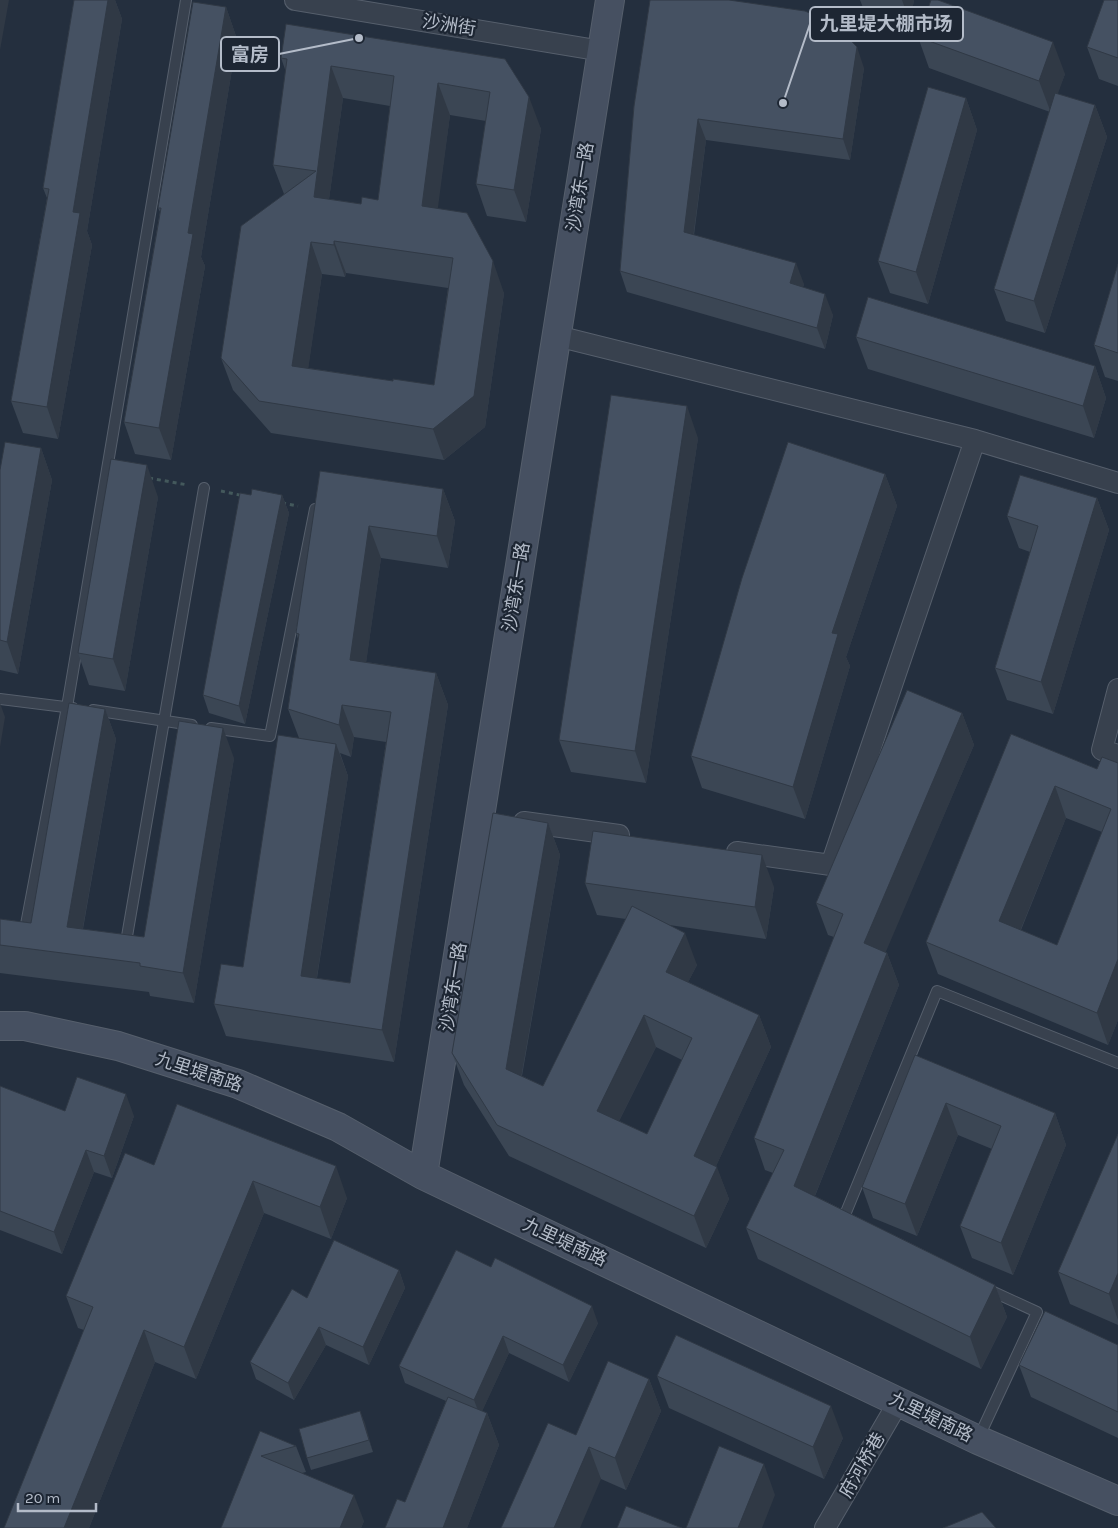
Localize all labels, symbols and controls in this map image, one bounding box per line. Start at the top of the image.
callout: 九里堤大棚市场 [810,7,963,41]
street label: 沙洲街 [421,10,477,40]
text: 九里堤大棚市场 [819,13,953,35]
callout: 富房 [221,37,279,71]
text: 富房 [231,44,269,66]
street label: 沙湾东一路 [562,141,598,233]
street label: 沙湾东一路 [498,541,534,633]
street label: 沙湾东一路 [435,941,471,1033]
street label: 九里堤南路 [153,1048,245,1096]
street label: 九里堤南路 [520,1213,610,1271]
street label: 九里堤南路 [886,1387,976,1447]
street label: 府河桥巷 [834,1428,890,1502]
scale bar [18,1480,95,1512]
text: 20 m [25,1489,60,1507]

